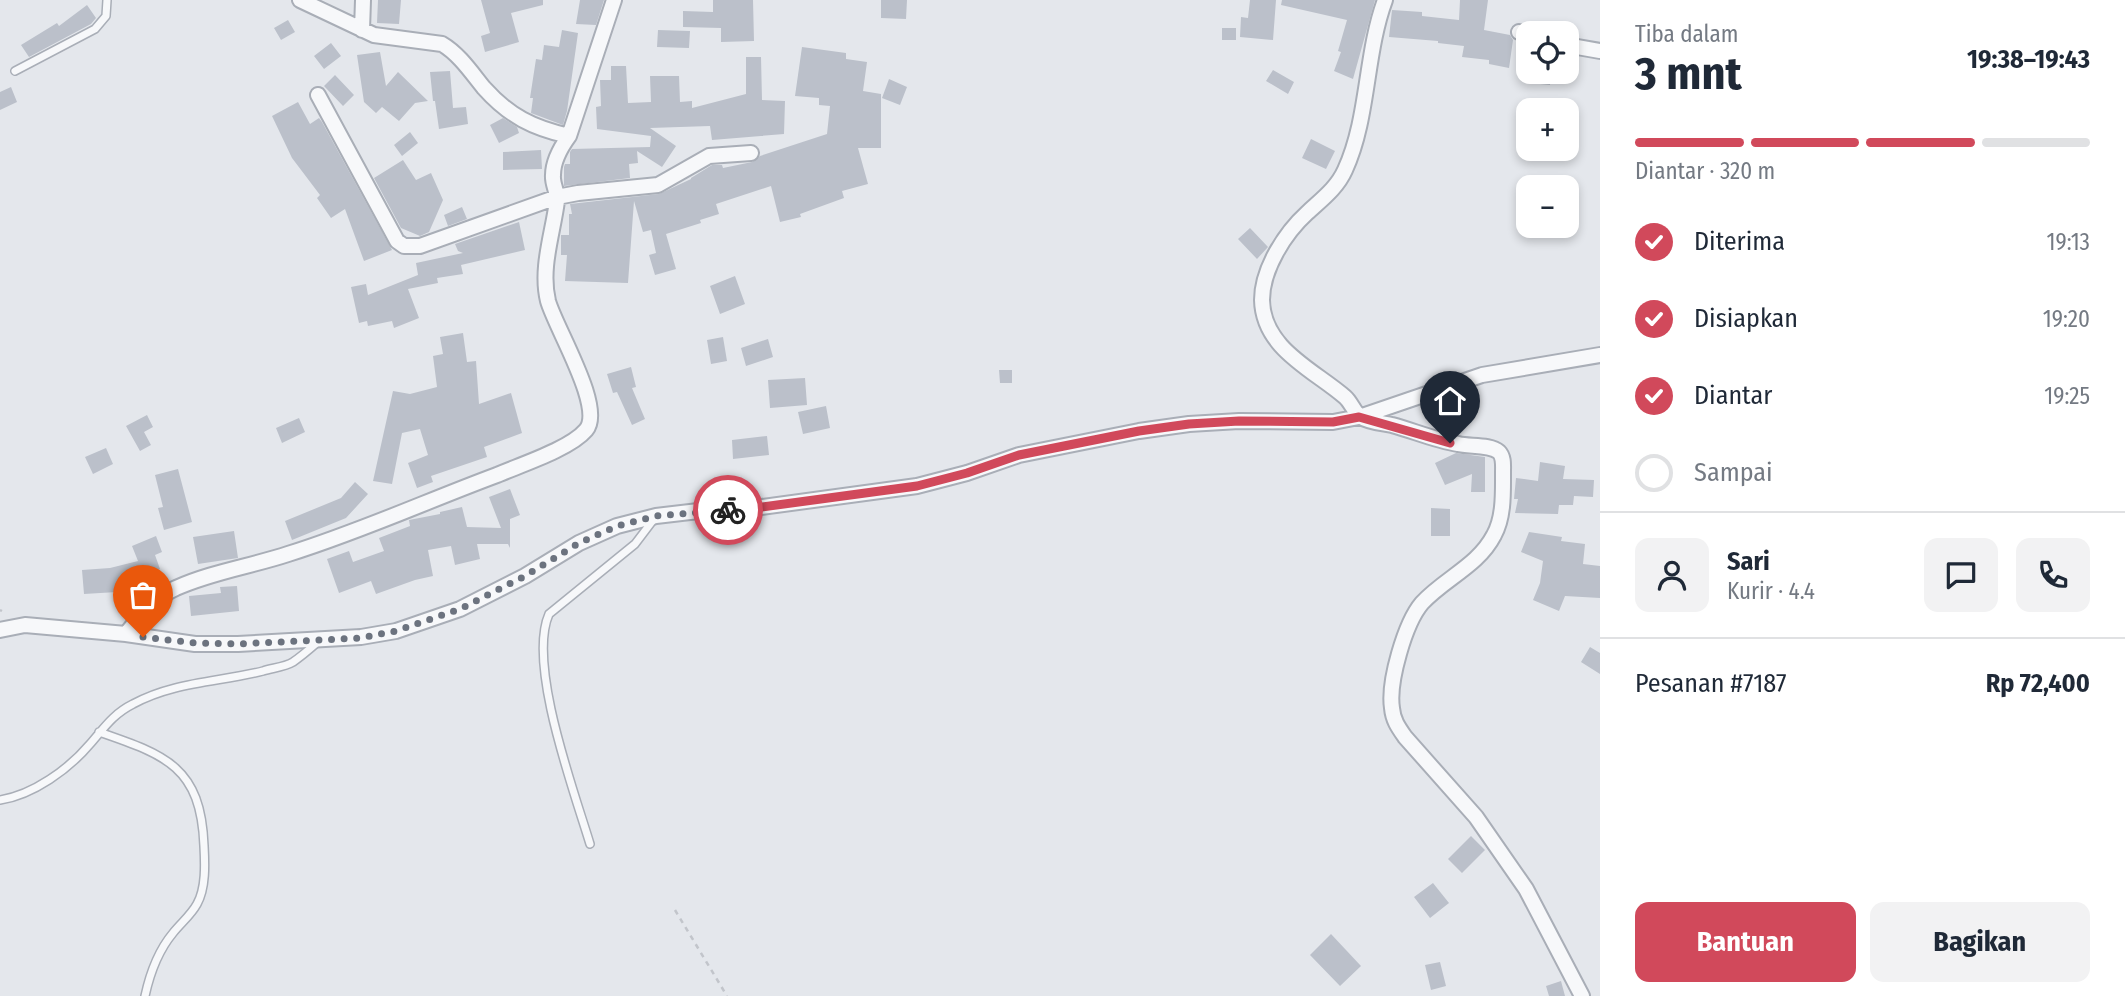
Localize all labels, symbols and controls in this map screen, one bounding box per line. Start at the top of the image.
text: Tiba dalam [1635,20,1738,48]
map controls [1516,21,1579,238]
button: locate [1516,21,1579,84]
text: 19:38–19:43 [1967,44,2090,75]
text: 3 mnt [1635,46,1742,101]
button: + [1516,98,1579,161]
text: Diantar · 320 m [1635,157,1775,185]
button: − [1516,175,1579,238]
icon: check [1635,223,1673,261]
text: Diterima [1694,226,1785,257]
text: 19:13 [2047,228,2090,256]
icon: check [1635,300,1673,338]
text: Disiapkan [1694,303,1798,334]
text: 19:20 [2043,305,2090,333]
pin [1420,371,1480,443]
icon: check [1635,377,1673,415]
text: Diantar [1694,380,1772,411]
icon: home [1431,382,1469,420]
text: 19:25 [2044,382,2090,410]
text: Sampai [1694,457,1773,488]
courier [693,475,763,545]
icon: bike [709,491,747,529]
button: person [1635,538,1709,612]
button: chat [1924,538,1998,612]
button: phone [2016,538,2090,612]
text: Sari [1727,546,1770,577]
pin [113,565,173,637]
icon: bag [124,576,162,614]
text: Kurir · 4.4 [1727,577,1815,605]
text: Pesanan #7187 [1635,668,1786,699]
text: Rp 72,400 [1986,668,2090,699]
button: Bantuan [1635,902,1856,982]
button: Bagikan [1870,902,2090,982]

